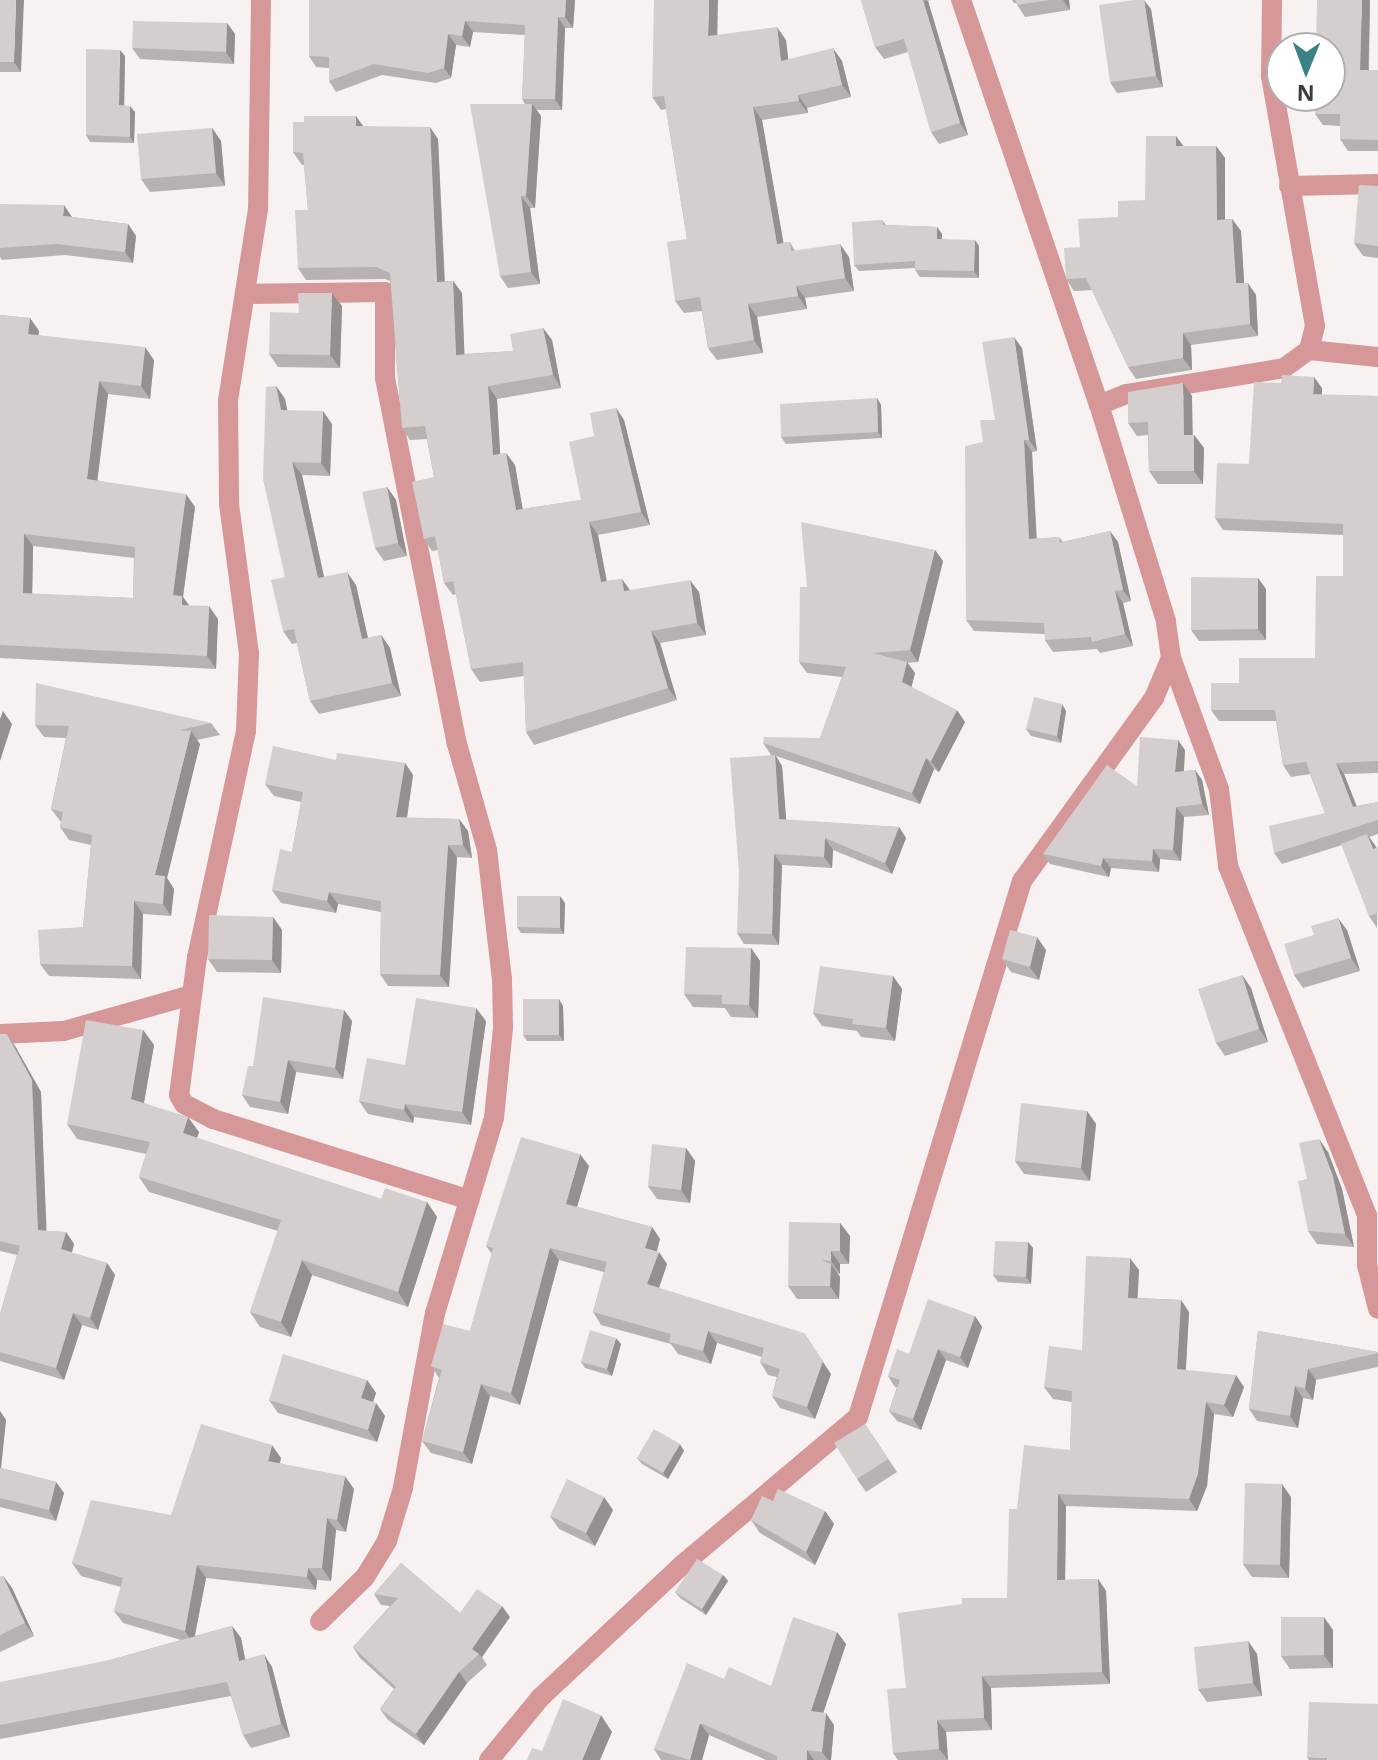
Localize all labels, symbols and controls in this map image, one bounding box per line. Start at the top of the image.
north arrow [1266,32,1346,112]
text: N [1296,79,1315,109]

